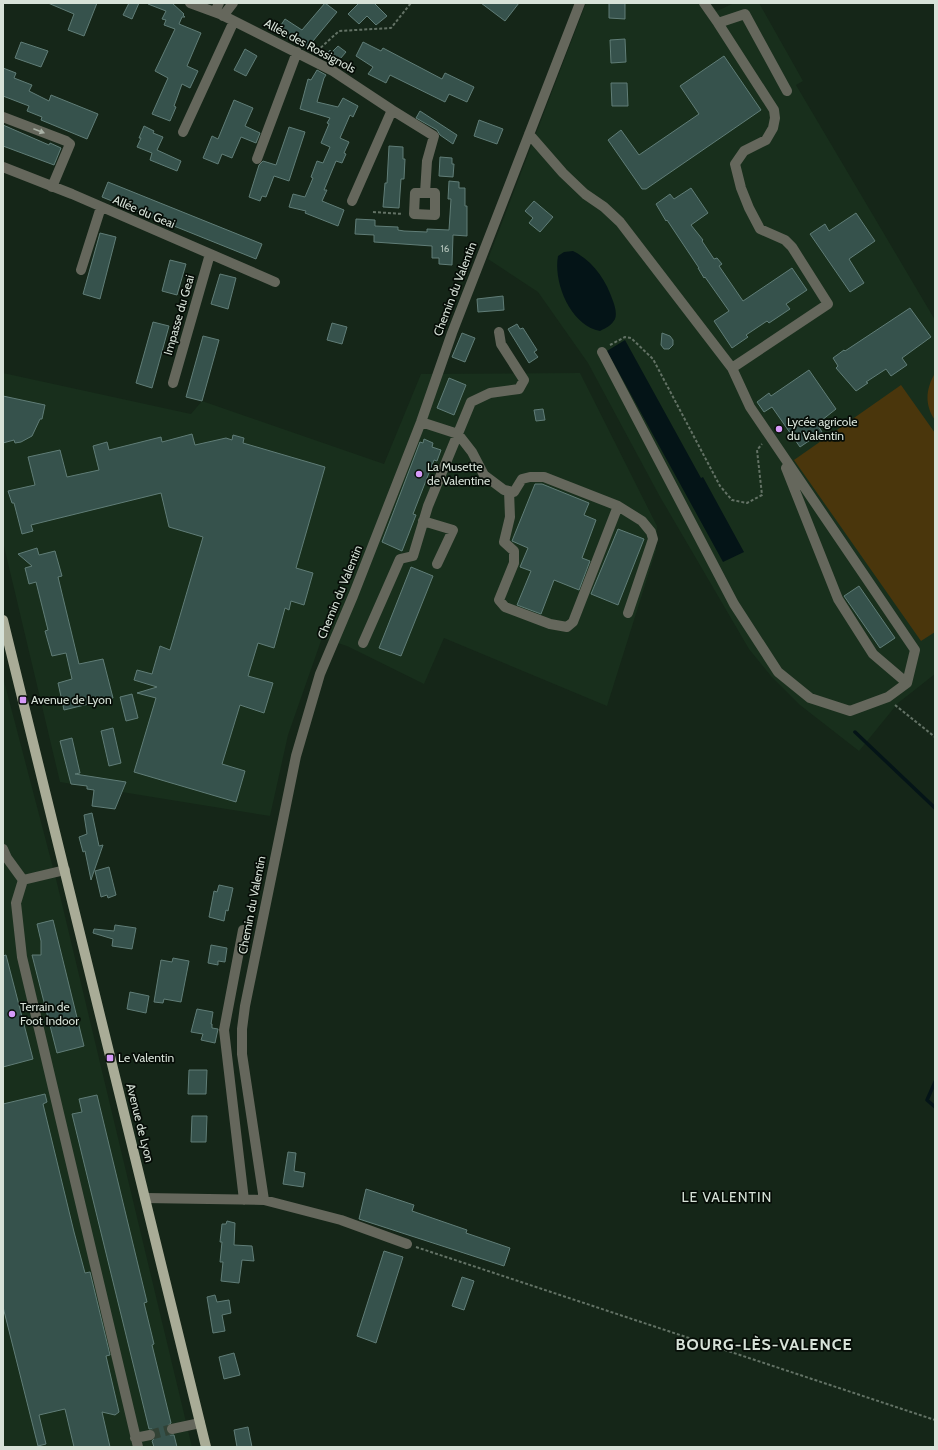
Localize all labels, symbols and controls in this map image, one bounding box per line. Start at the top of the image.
street label: Allée des Rossignols [262,15,359,76]
one-way arrow [34,128,46,134]
street label: Allée du Geai [111,192,178,231]
street label: Chemin du Valentin [430,239,479,338]
house number: 16 [441,242,450,255]
street label: Impasse du Geai [160,273,197,357]
place label: Lycée agricole du Valentin [787,414,857,443]
marker: Lycée agricole du Valentin [774,424,784,434]
place label: La Musette de Valentine [427,459,490,488]
marker: La Musette de Valentine [414,469,424,479]
street label: Chemin du Valentin [314,543,365,641]
place label: Avenue de Lyon [31,692,112,707]
marker: Avenue de Lyon [18,695,28,705]
street label: Chemin du Valentin [235,854,268,955]
place label: Terrain de Foot Indoor [20,999,79,1028]
marker: Terrain de Foot Indoor [7,1009,17,1019]
place label: Le Valentin [118,1050,174,1065]
marker: Le Valentin [105,1053,115,1063]
street label: Avenue de Lyon [123,1082,158,1164]
district label: LE VALENTIN [682,1188,772,1206]
district label: BOURG-LÈS-VALENCE [675,1335,853,1354]

